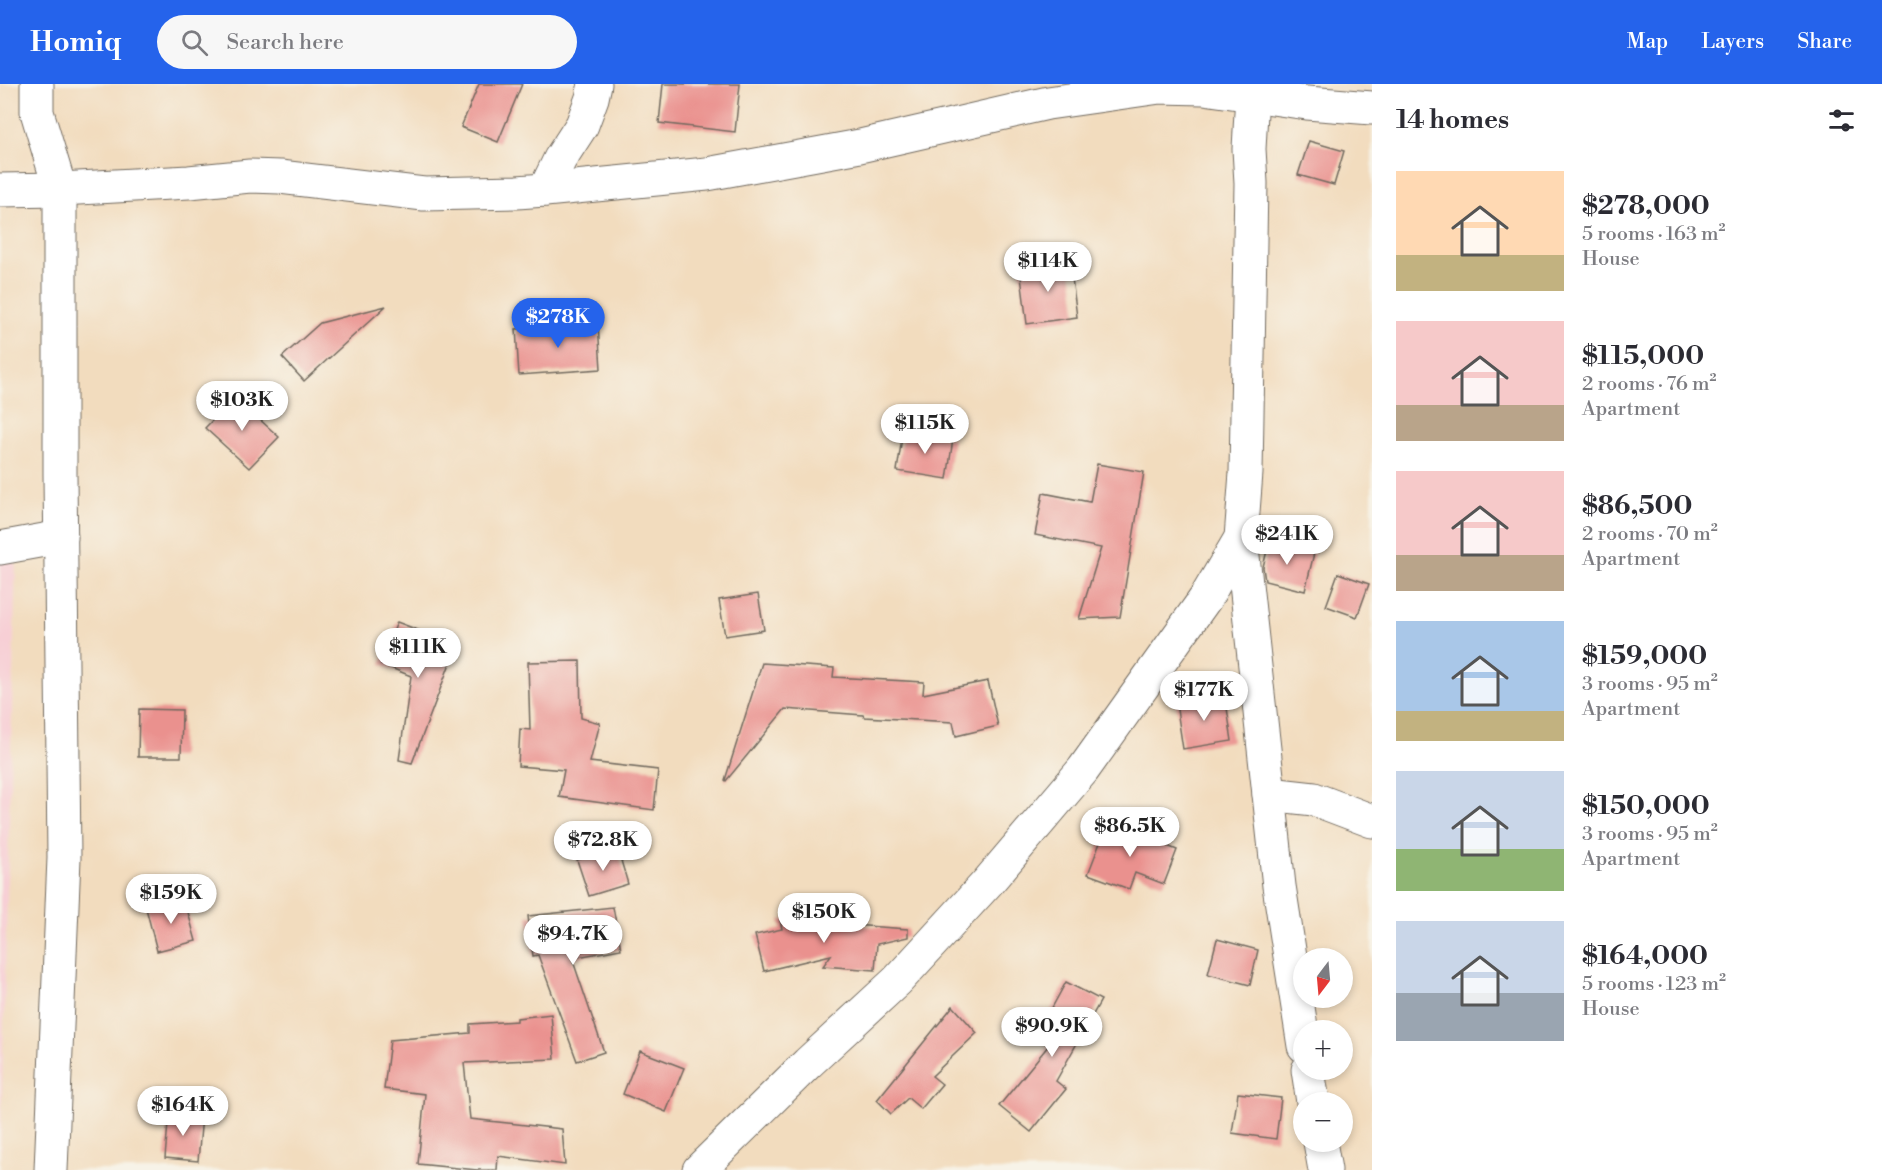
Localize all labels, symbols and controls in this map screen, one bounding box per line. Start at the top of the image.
search box [157,15,577,69]
text: Homiq [30,25,121,60]
icon: search [178,26,211,59]
text: Search here [226,29,344,56]
text: Map [1627,29,1668,55]
text: Layers [1701,29,1764,55]
text: Share [1797,29,1852,55]
text: 14 homes [1396,104,1509,136]
icon: filters [1825,104,1858,137]
text: $278,000 [1582,190,1710,222]
icon: home [1444,195,1516,267]
text: 5 rooms · 163 m² [1582,222,1726,247]
pin: $114K [1006,242,1090,293]
text: House [1582,247,1640,272]
text: $114K [1018,249,1078,274]
pin: $278K [516,298,600,349]
text: $278K [526,305,590,330]
text: $115,000 [1582,340,1704,372]
icon: home [1444,345,1516,417]
text: 2 rooms · 76 m² [1582,372,1716,397]
pin: $103K [200,381,284,432]
text: $103K [210,388,274,413]
text: Apartment [1582,397,1680,422]
pin: $115K [883,404,967,455]
text: $115K [895,411,955,436]
text: $86,500 [1582,490,1692,522]
icon: home [1444,495,1516,567]
pin: $241K [1245,515,1329,566]
text: $241K [1255,522,1319,547]
text: 2 rooms · 70 m² [1582,522,1718,547]
text: Apartment [1582,547,1680,572]
pin: $111K [376,628,460,679]
text: $111K [389,635,447,660]
text: $159,000 [1582,640,1707,672]
icon: home [1444,645,1516,717]
pin: $177K [1162,671,1246,722]
text: 3 rooms · 95 m² [1582,672,1718,697]
text: $177K [1174,678,1234,703]
text: Apartment [1582,697,1680,722]
text: $150,000 [1582,790,1710,822]
icon: home [1444,795,1516,867]
pin: $86.5K [1081,807,1179,858]
text: $86.5K [1094,814,1166,839]
pin: $72.8K [554,821,652,872]
text: 3 rooms · 95 m² [1582,822,1718,847]
text: $72.8K [568,828,638,853]
text: Apartment [1582,847,1680,872]
pin: $159K [129,874,213,925]
text: $159K [140,881,202,906]
pin: $150K [782,893,866,944]
text: $150K [792,900,856,925]
pin: $94.7K [524,915,622,966]
text: $94.7K [537,922,609,947]
text: $164,000 [1582,940,1708,972]
icon: home [1444,945,1516,1017]
north arrow [1293,948,1353,1008]
map controls [1293,948,1353,1152]
text: 5 rooms · 123 m² [1582,972,1726,997]
text: House [1582,997,1640,1022]
pin: $90.9K [1003,1007,1101,1058]
text: $90.9K [1015,1014,1089,1039]
button: + [1293,1020,1353,1080]
pin: $164K [141,1086,225,1137]
button: − [1293,1092,1353,1152]
text: $164K [151,1093,215,1118]

